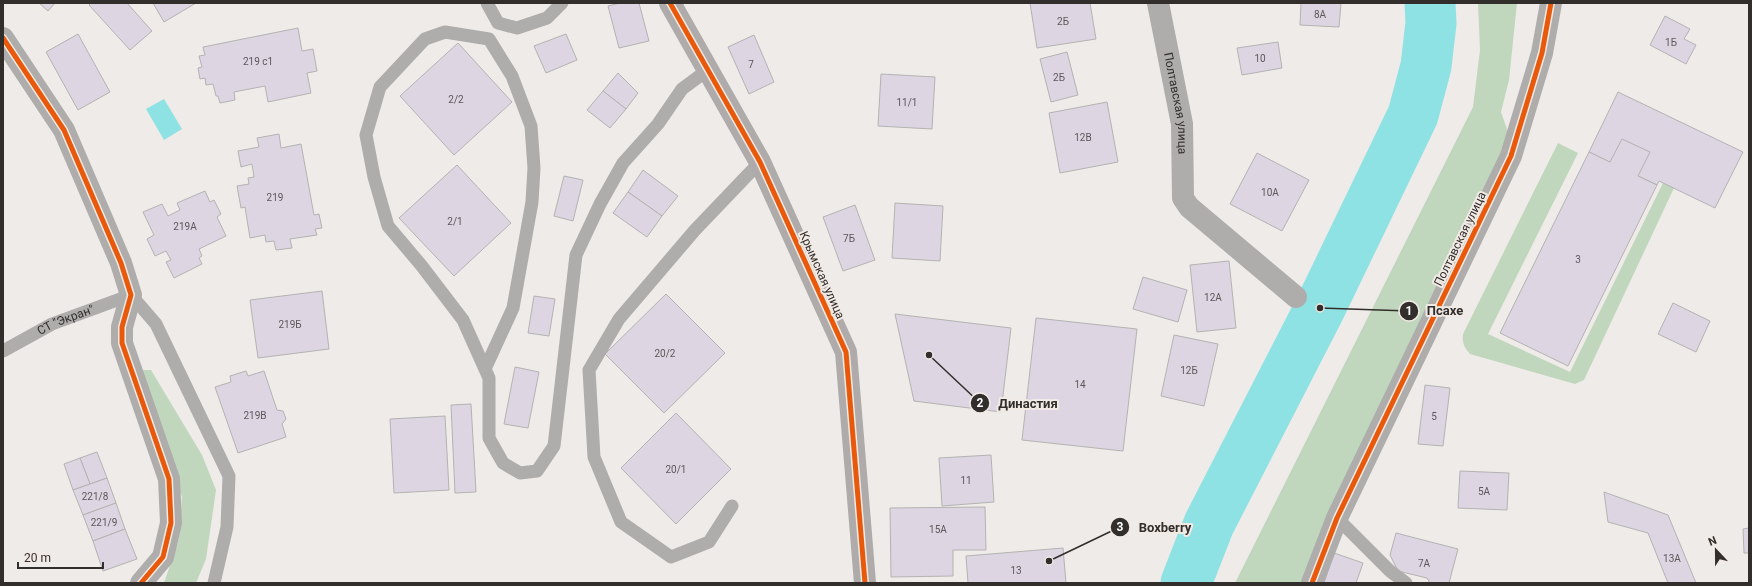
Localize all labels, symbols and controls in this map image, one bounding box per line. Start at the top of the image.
house number: 8А [1314,9,1327,20]
house number: 2Б [1057,16,1069,27]
house number: 1Б [1665,37,1677,48]
street label: Полтавская улица [1161,51,1190,154]
house number: 10 [1254,53,1266,64]
house number: 219 с1 [243,56,273,67]
house number: 7 [748,59,754,70]
house number: 2Б [1053,72,1065,83]
house number: 2/2 [448,94,464,105]
house number: 11/1 [897,97,918,108]
house number: 12В [1074,132,1092,143]
house number: 10А [1261,187,1279,198]
street label: Полтавская улица [1431,190,1489,288]
house number: 219 [267,192,283,203]
house number: 2/1 [447,216,463,227]
house number: 219А [173,221,197,232]
street label: Крымская улица [796,229,848,321]
house number: 7Б [843,233,855,244]
house number: 3 [1575,254,1581,265]
house number: 12А [1204,292,1222,303]
callout: Псахе [1399,298,1471,323]
street label: СТ "Экран" [35,302,96,338]
text: Псахе [1427,303,1463,318]
text: 1 [1406,304,1412,318]
house number: 219Б [278,319,302,330]
house number: 20/2 [655,348,676,359]
house number: 12Б [1180,365,1198,376]
house number: 14 [1074,379,1086,390]
callout: Династия [970,391,1066,416]
text: 2 [977,396,984,410]
text: Династия [998,396,1058,411]
house number: 219В [243,410,267,421]
house number: 5 [1431,411,1437,422]
house number: 20/1 [666,464,687,475]
house number: 11 [960,475,972,486]
house number: 5А [1478,486,1491,497]
house number: 221/8 [82,491,109,502]
callout: Boxberry [1110,515,1199,540]
house number: 221/9 [91,517,117,528]
text: 3 [1117,520,1124,534]
text: Boxberry [1139,520,1192,535]
house number: 15А [929,524,947,535]
north arrow [1696,530,1736,570]
text: N [1706,534,1719,549]
scale bar [18,544,103,570]
text: 20 m [24,551,51,565]
house number: 13А [1663,553,1681,564]
house number: 7А [1418,558,1431,569]
house number: 13 [1010,565,1022,576]

